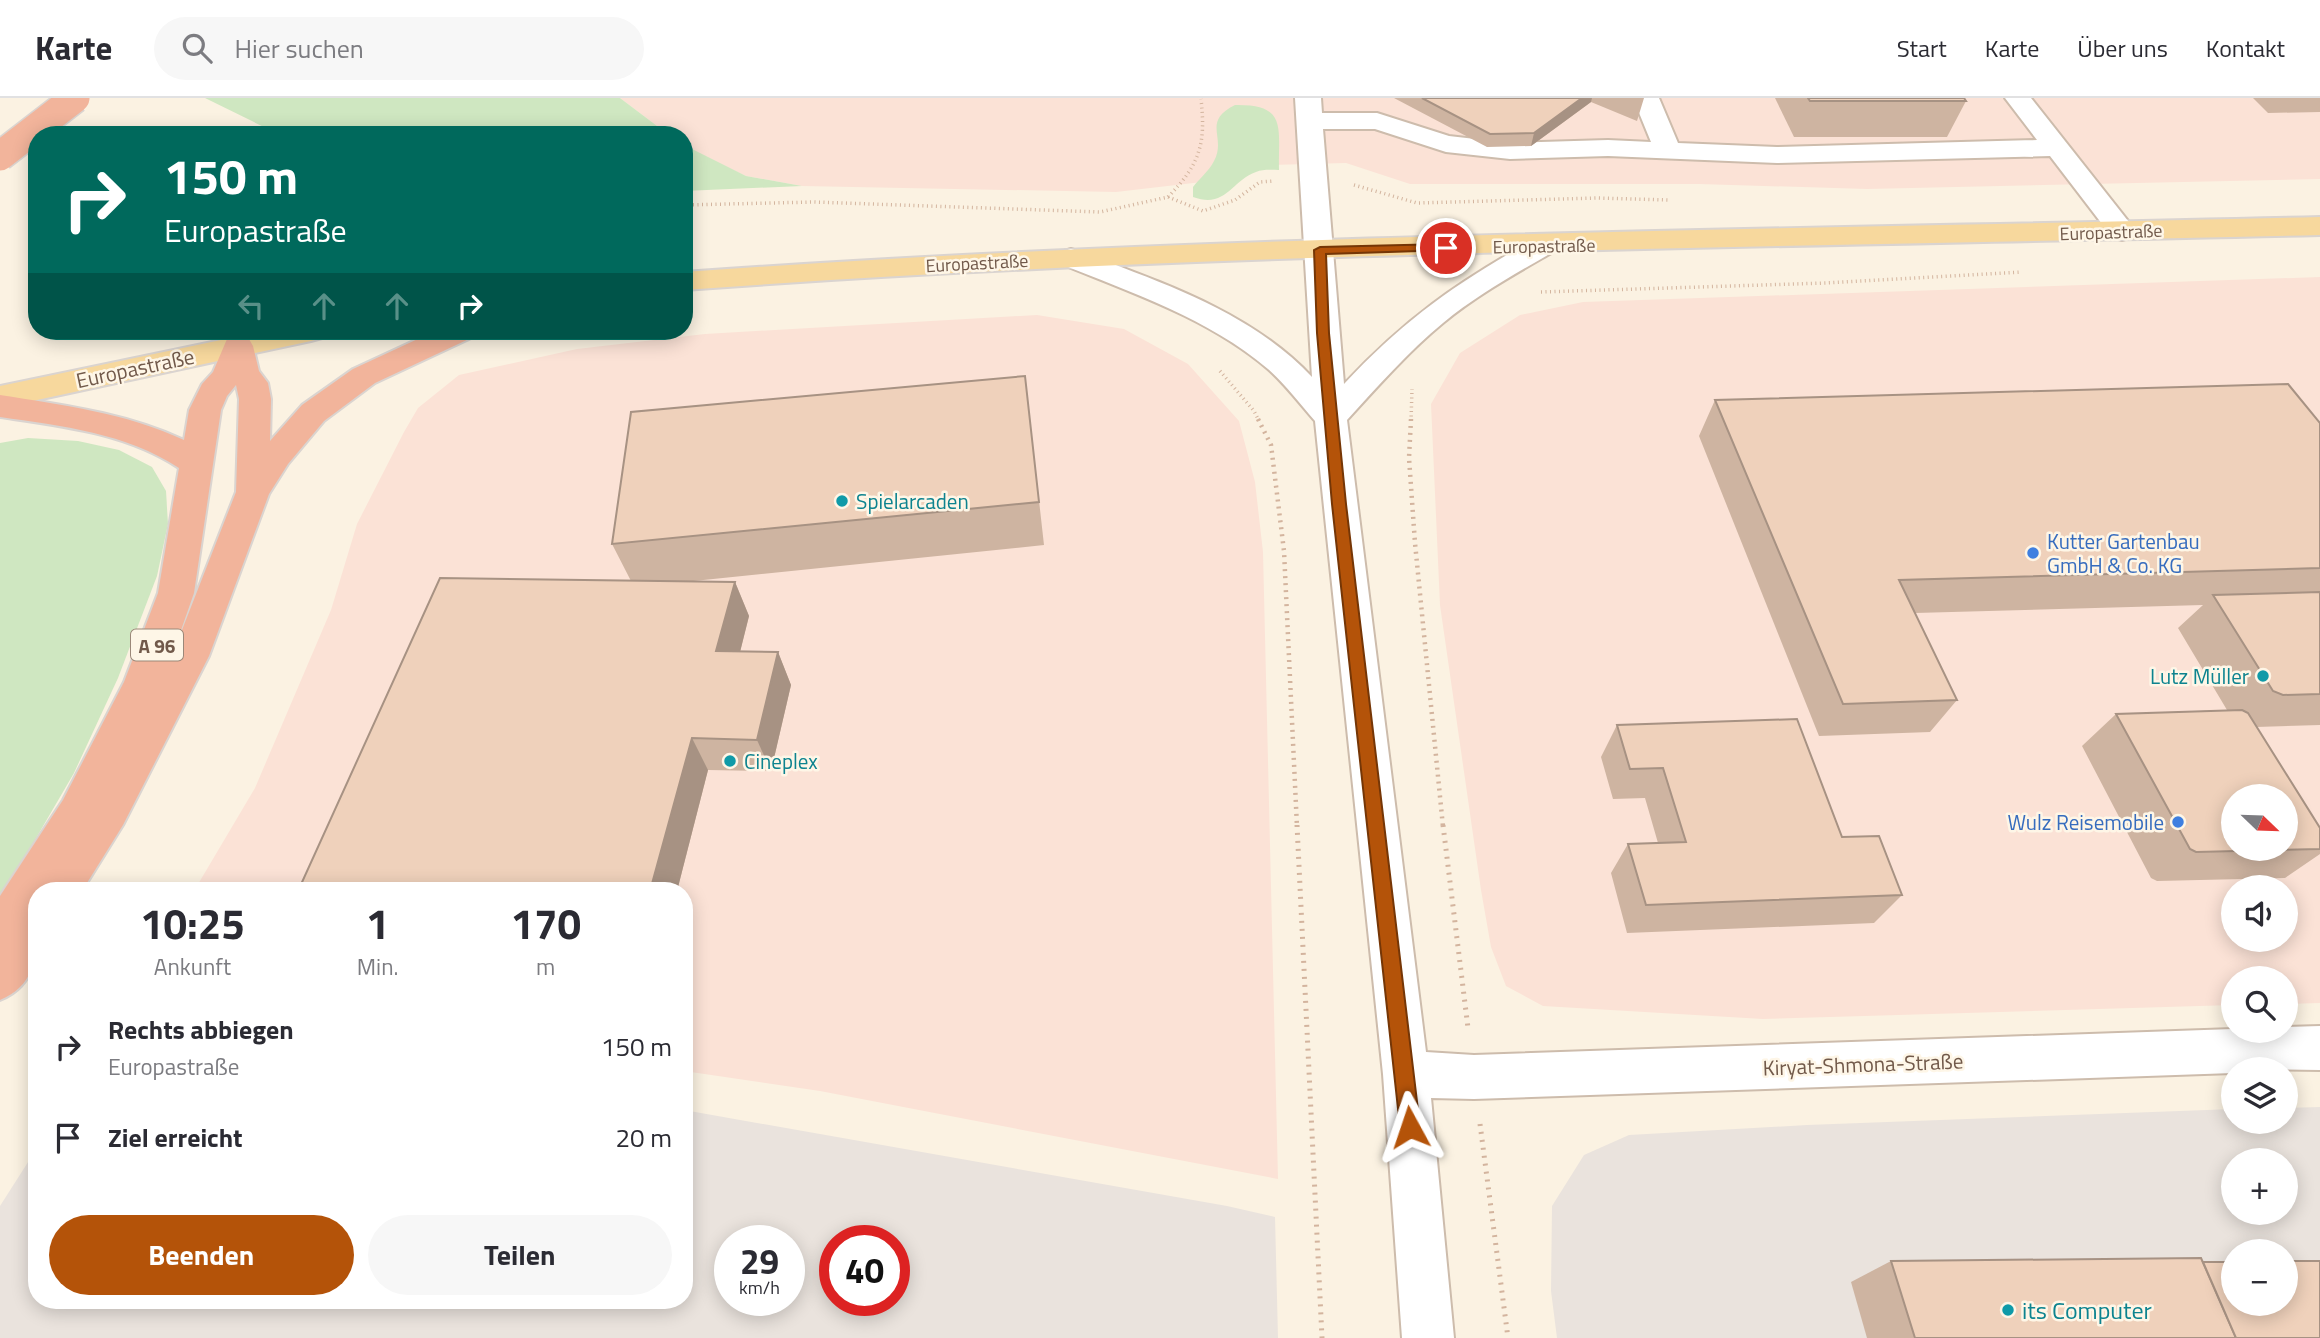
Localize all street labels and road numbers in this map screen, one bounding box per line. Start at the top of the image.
street label: Europastraße [2059,217,2163,247]
street label: Europastraße [1492,232,1596,260]
street label: Europastraße [925,247,1029,279]
street label: Europastraße [73,340,197,396]
road number: A 96 [131,630,183,660]
street label: Kiryat-Shmona-Straße [1762,1045,1964,1083]

